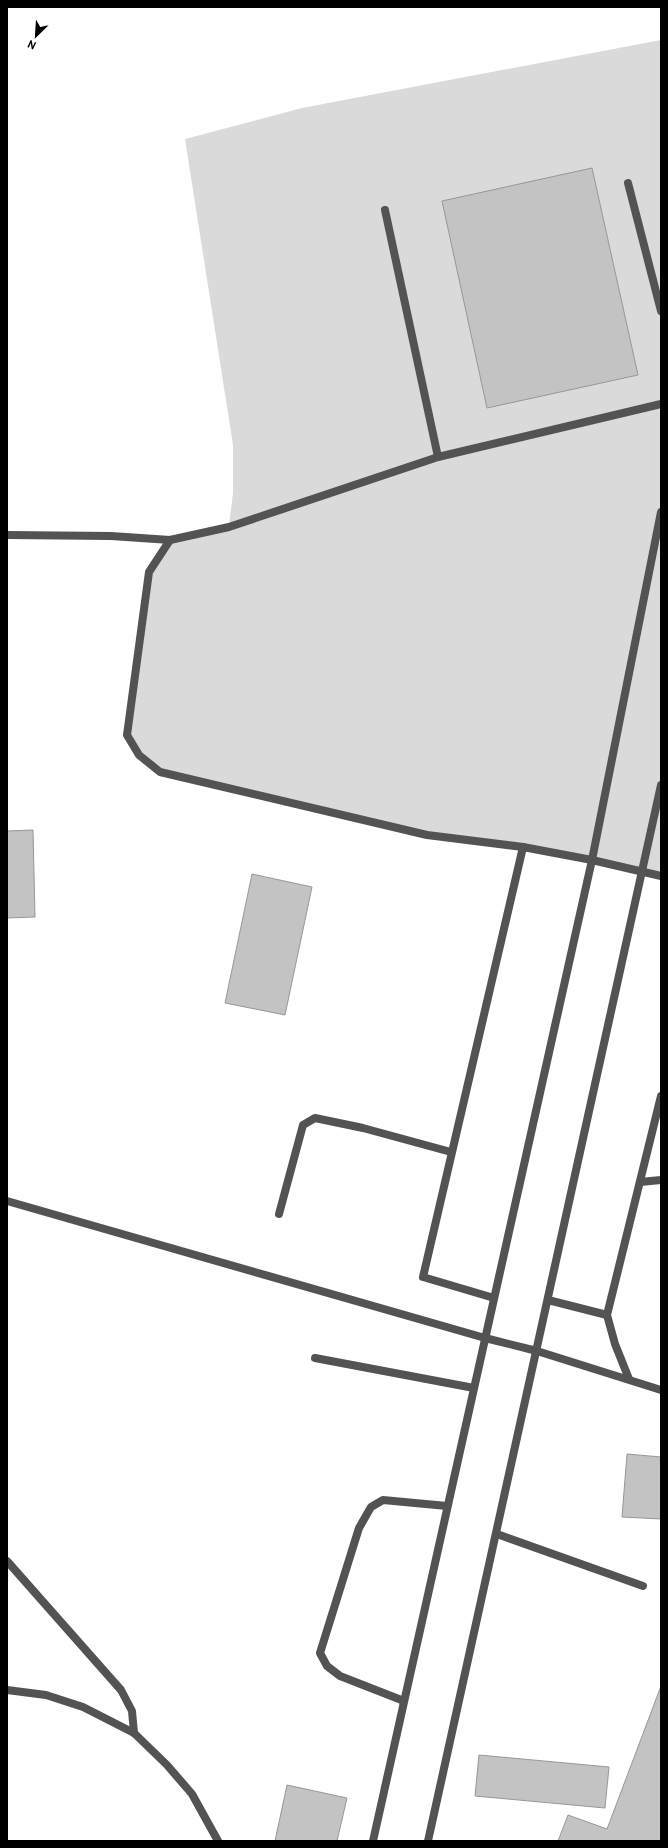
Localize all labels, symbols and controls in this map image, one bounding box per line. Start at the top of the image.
north arrow [16,16,56,56]
text: N [26,36,39,52]

